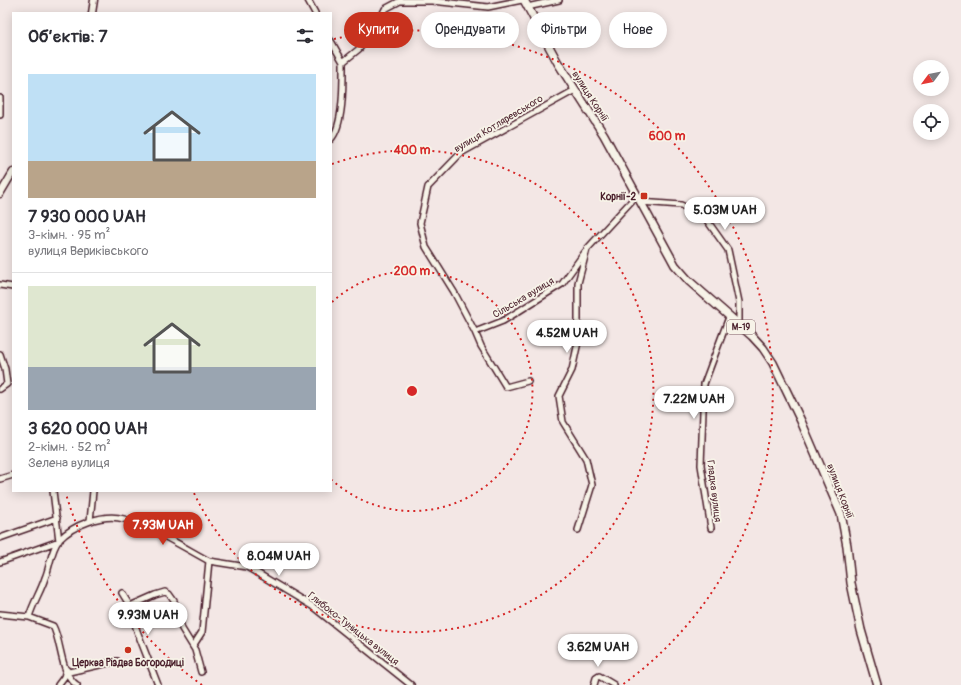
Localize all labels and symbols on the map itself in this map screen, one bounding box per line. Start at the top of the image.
north arrow [913,60,949,96]
street label: вулиця Корнії [569,69,611,124]
street label: вулиця Котляревського [452,92,546,155]
text: 600 m [649,129,686,144]
text: 400 m [393,143,431,158]
place label: Корнії-2 [600,191,636,203]
marker: Корнії-2 [639,191,649,201]
pin: 5.03M UAH [679,197,771,231]
text: 200 m [394,264,431,279]
street label: Сільська вулиця [491,275,557,321]
pin: 4.52M UAH [521,320,613,354]
road number: М-19 [727,320,755,334]
centre of rings [405,384,419,398]
pin: 7.22M UAH [648,386,740,420]
street label: Гладка вулиця [704,459,724,523]
street label: вулиця Корнії [824,462,856,521]
pin: 7.93M UAH [117,512,209,546]
pin: 8.04M UAH [233,543,325,577]
street label: Глибоко-Туницька вулиця [305,589,402,668]
pin: 9.93M UAH [102,602,194,636]
pin: 3.62M UAH [552,634,644,668]
marker: Церква Різдва Богородиці [123,645,133,655]
place label: Церква Різдва Богородиці [72,657,184,669]

